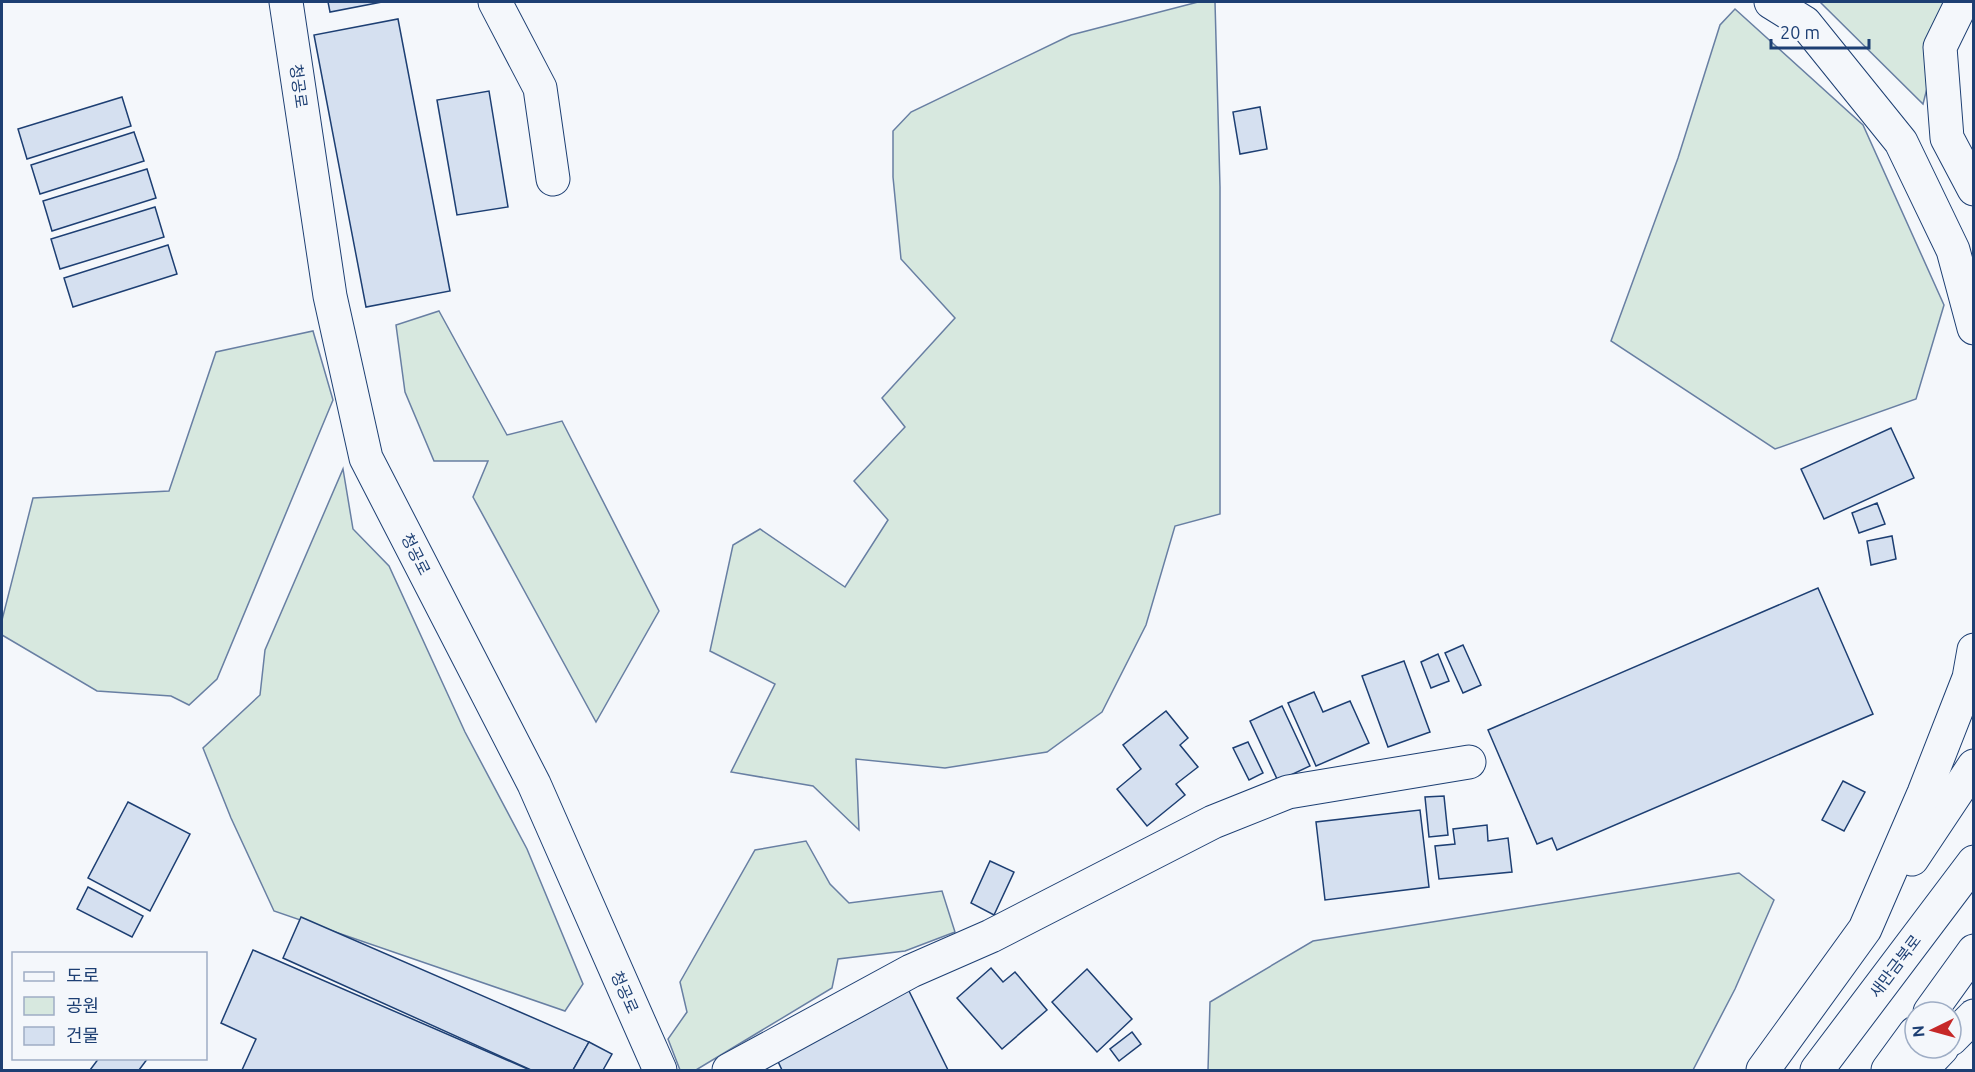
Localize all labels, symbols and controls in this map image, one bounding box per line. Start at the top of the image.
scale bar [1771,12,1868,50]
text: 20 m [1780,22,1820,42]
street label: 청공로 [287,63,311,109]
street label: 청공로 [398,530,434,578]
street label: 새만금북로 [1866,931,1925,1001]
legend [12,952,207,1060]
text: 도로 [66,965,99,985]
street label: 청공로 [608,968,642,1016]
text: 공원 [66,995,99,1015]
north arrow [1903,1000,1963,1060]
text: 건물 [66,1025,99,1045]
text: N [1909,1025,1928,1038]

